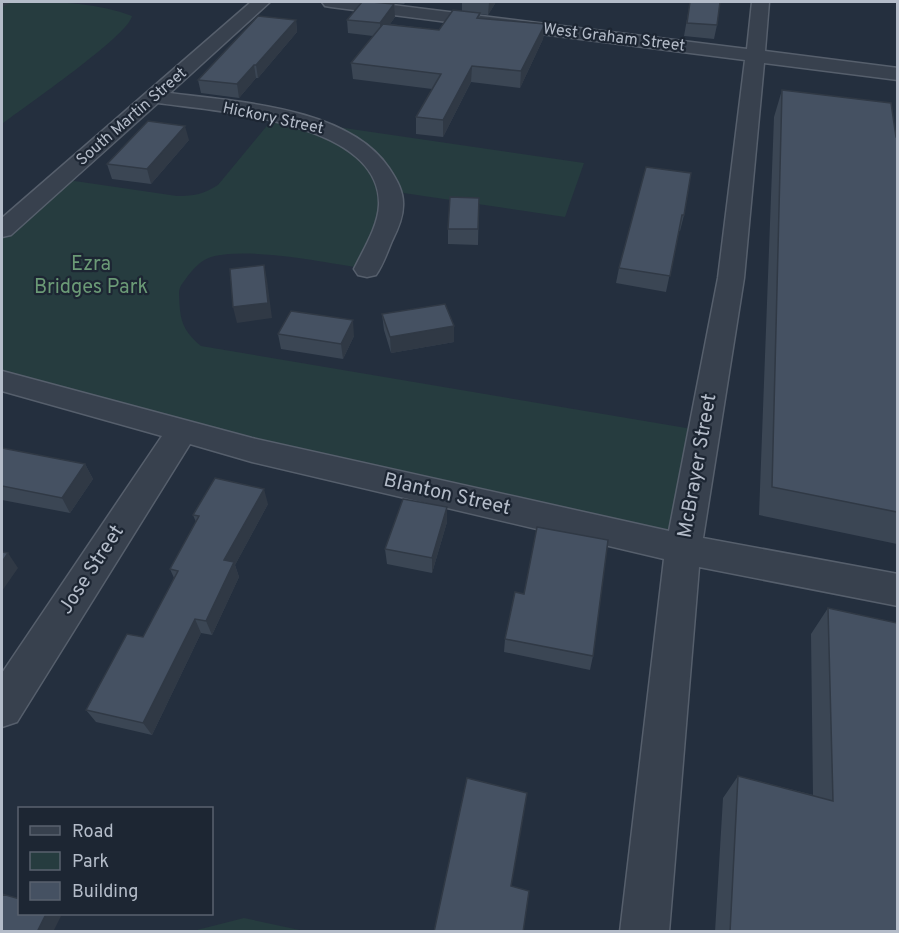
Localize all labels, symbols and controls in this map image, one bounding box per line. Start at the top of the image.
street label: West Graham Street [542,19,686,57]
street label: South Martin Street [73,64,191,170]
street label: Hickory Street [221,99,325,139]
park label: Ezra Bridges Park [34,252,148,301]
street label: McBrayer Street [673,392,723,540]
street label: Blanton Street [381,468,513,522]
street label: Jose Street [53,520,131,620]
legend [18,807,213,915]
text: Road [72,821,114,844]
text: Park [72,851,109,874]
text: Building [72,881,138,904]

